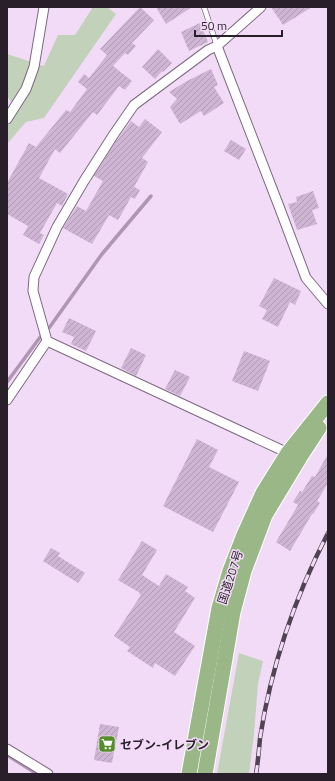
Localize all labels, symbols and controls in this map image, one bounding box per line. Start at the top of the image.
scale bar [195,12,282,38]
text: 50 m [201,16,227,35]
street label: 国道207号 [212,547,248,607]
supermarket icon: セブン-イレブン [97,734,117,754]
place label: セブン-イレブン [120,735,209,754]

